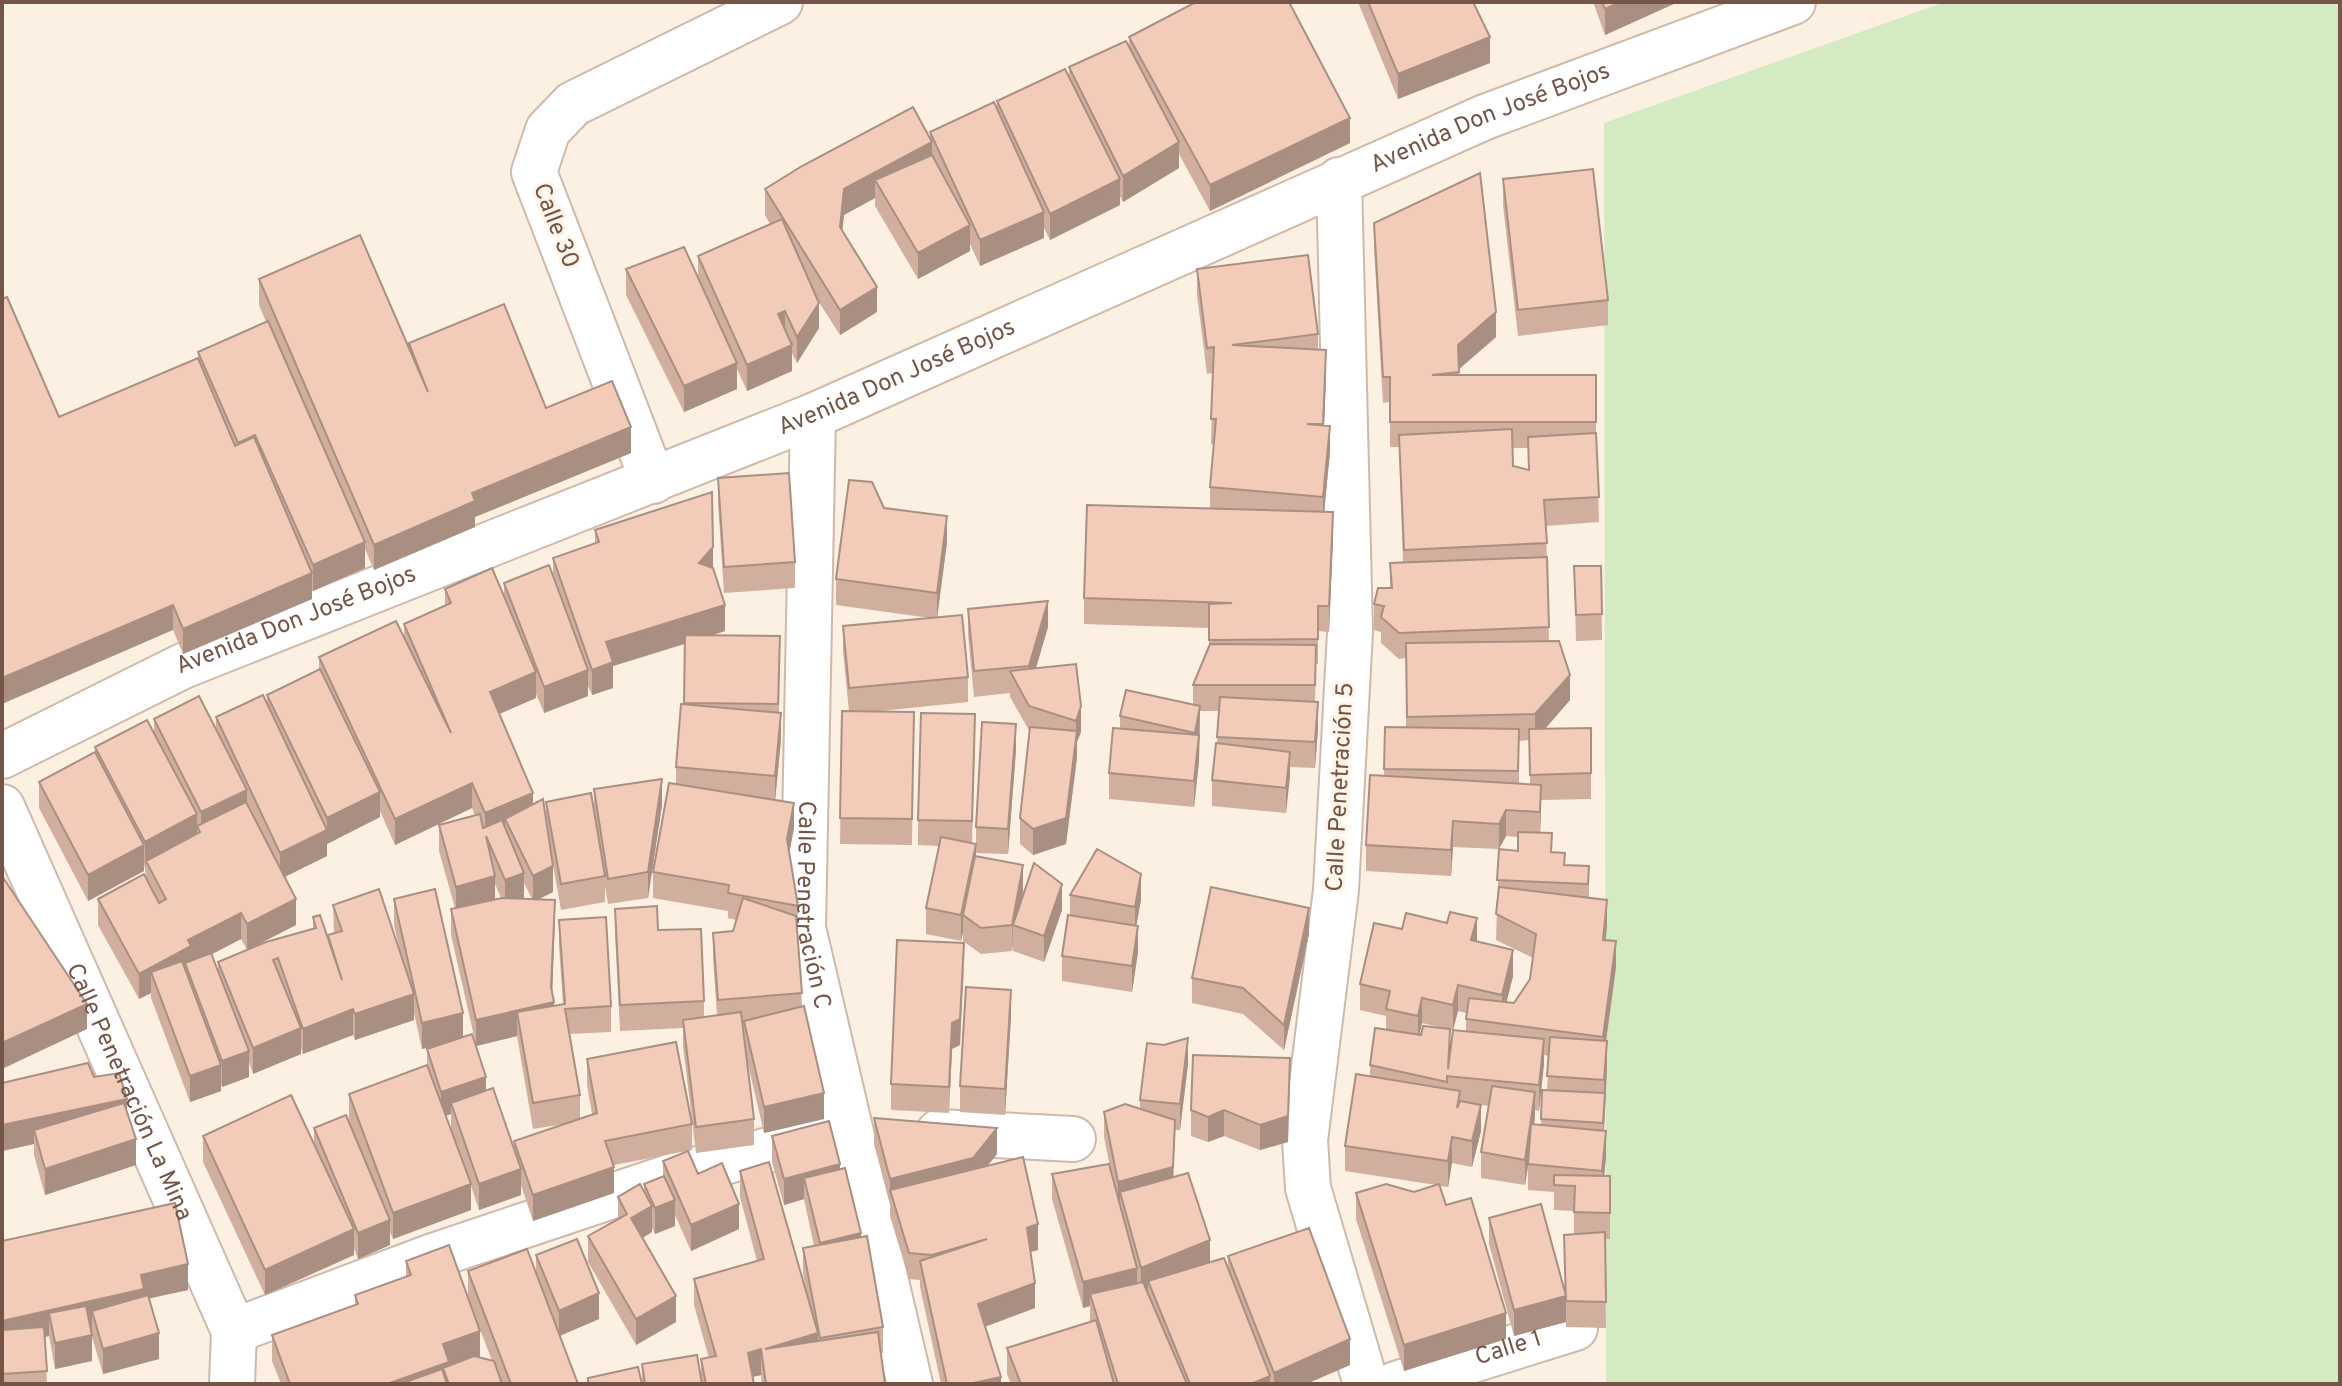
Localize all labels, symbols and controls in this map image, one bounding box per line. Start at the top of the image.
street label: Avenida Don José Bojos [1366,57,1615,181]
street label: Calle 30 [525,179,585,273]
street label: Avenida Don José Bojos [774,313,1020,443]
street label: Avenida Don José Bojos [172,560,421,682]
street label: Calle Penetración 5 [1321,682,1361,892]
street label: Calle Penetración C [788,800,837,1012]
street label: Calle Penetración La Mina [58,959,198,1226]
street label: Calle 1 [1472,1324,1546,1373]

